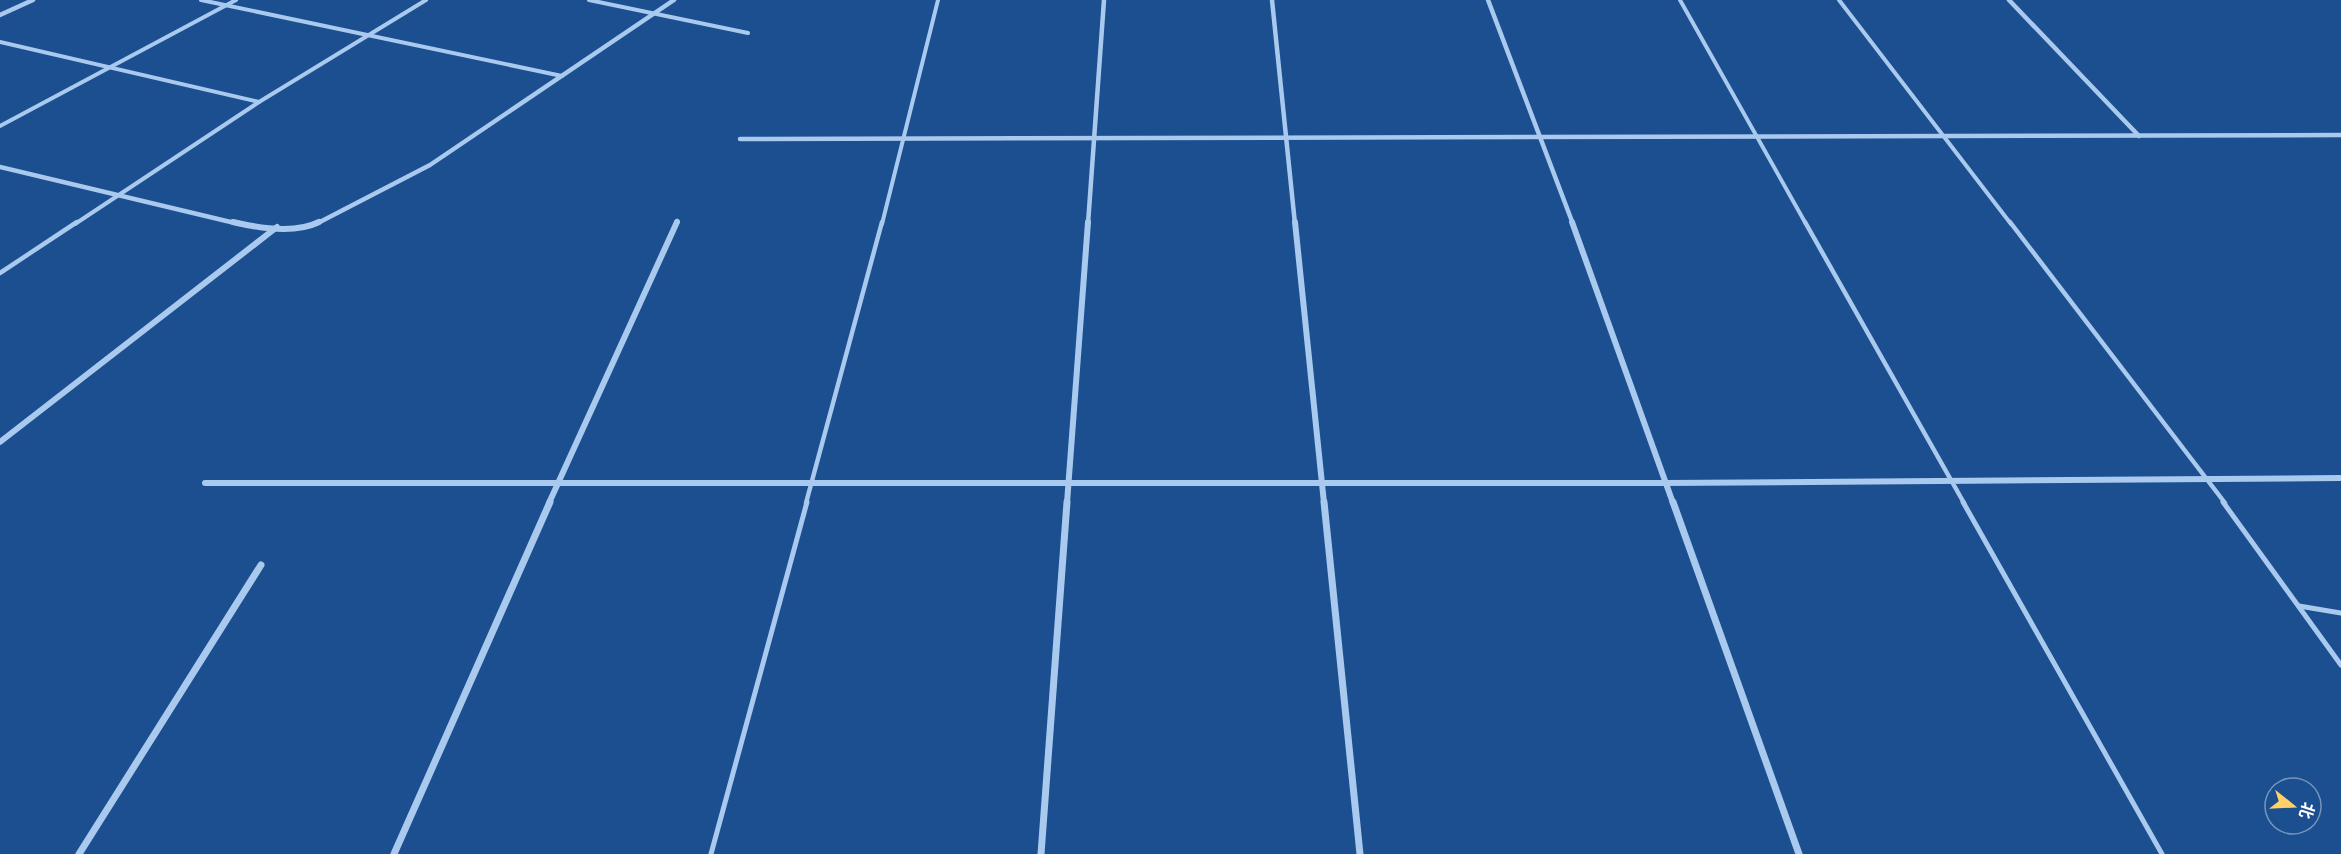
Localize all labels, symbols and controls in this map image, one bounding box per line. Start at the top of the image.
north arrow [2263,776,2323,836]
text: 北 [2296,800,2317,821]

